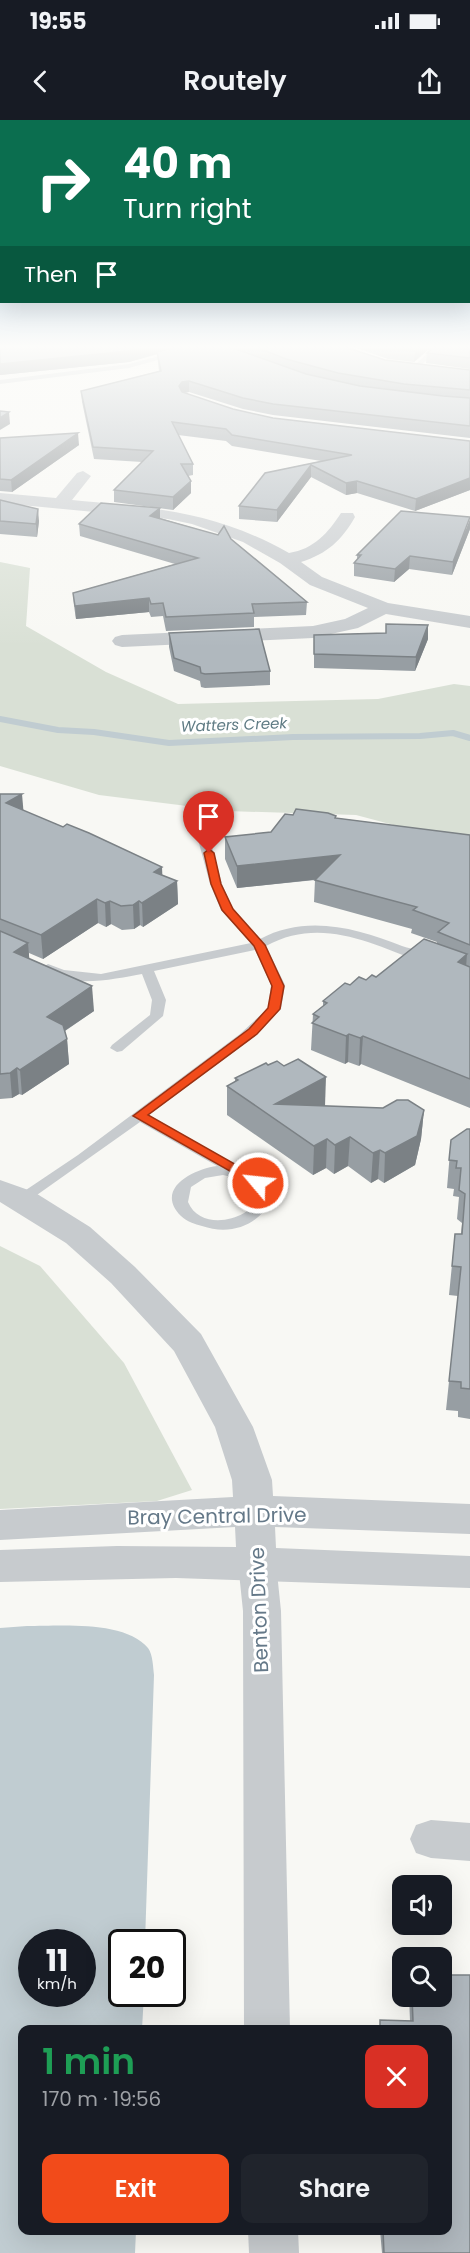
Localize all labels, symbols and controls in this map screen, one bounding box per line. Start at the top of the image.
text: 19:55 [30,6,87,37]
text: Routely [183,62,287,99]
icon: back [24,65,57,98]
icon: share [413,65,446,98]
text: 40 m [123,134,232,193]
icon: right [24,144,102,222]
text: Turn right [123,190,252,227]
icon: arrive [90,258,123,291]
text: Then [24,259,78,290]
water label: Watters Creek [180,712,289,737]
pin [183,791,234,853]
icon: arrive [192,800,225,833]
position arrow [226,1151,290,1215]
street label: Bray Central Drive [127,1500,307,1532]
street label: Benton Drive [243,1547,275,1673]
map controls [392,1875,452,2007]
button: sound [392,1875,452,1935]
speed limit sign: 20 [108,1929,186,2007]
text: 11 [46,1939,68,1982]
button: search [392,1947,452,2007]
text: km/h [37,1973,77,1994]
text: 1 min [42,2036,135,2087]
button: close [365,2045,428,2108]
text: 170 m · 19:56 [42,2085,161,2113]
button: Exit [42,2154,229,2223]
button: Share [241,2154,428,2223]

